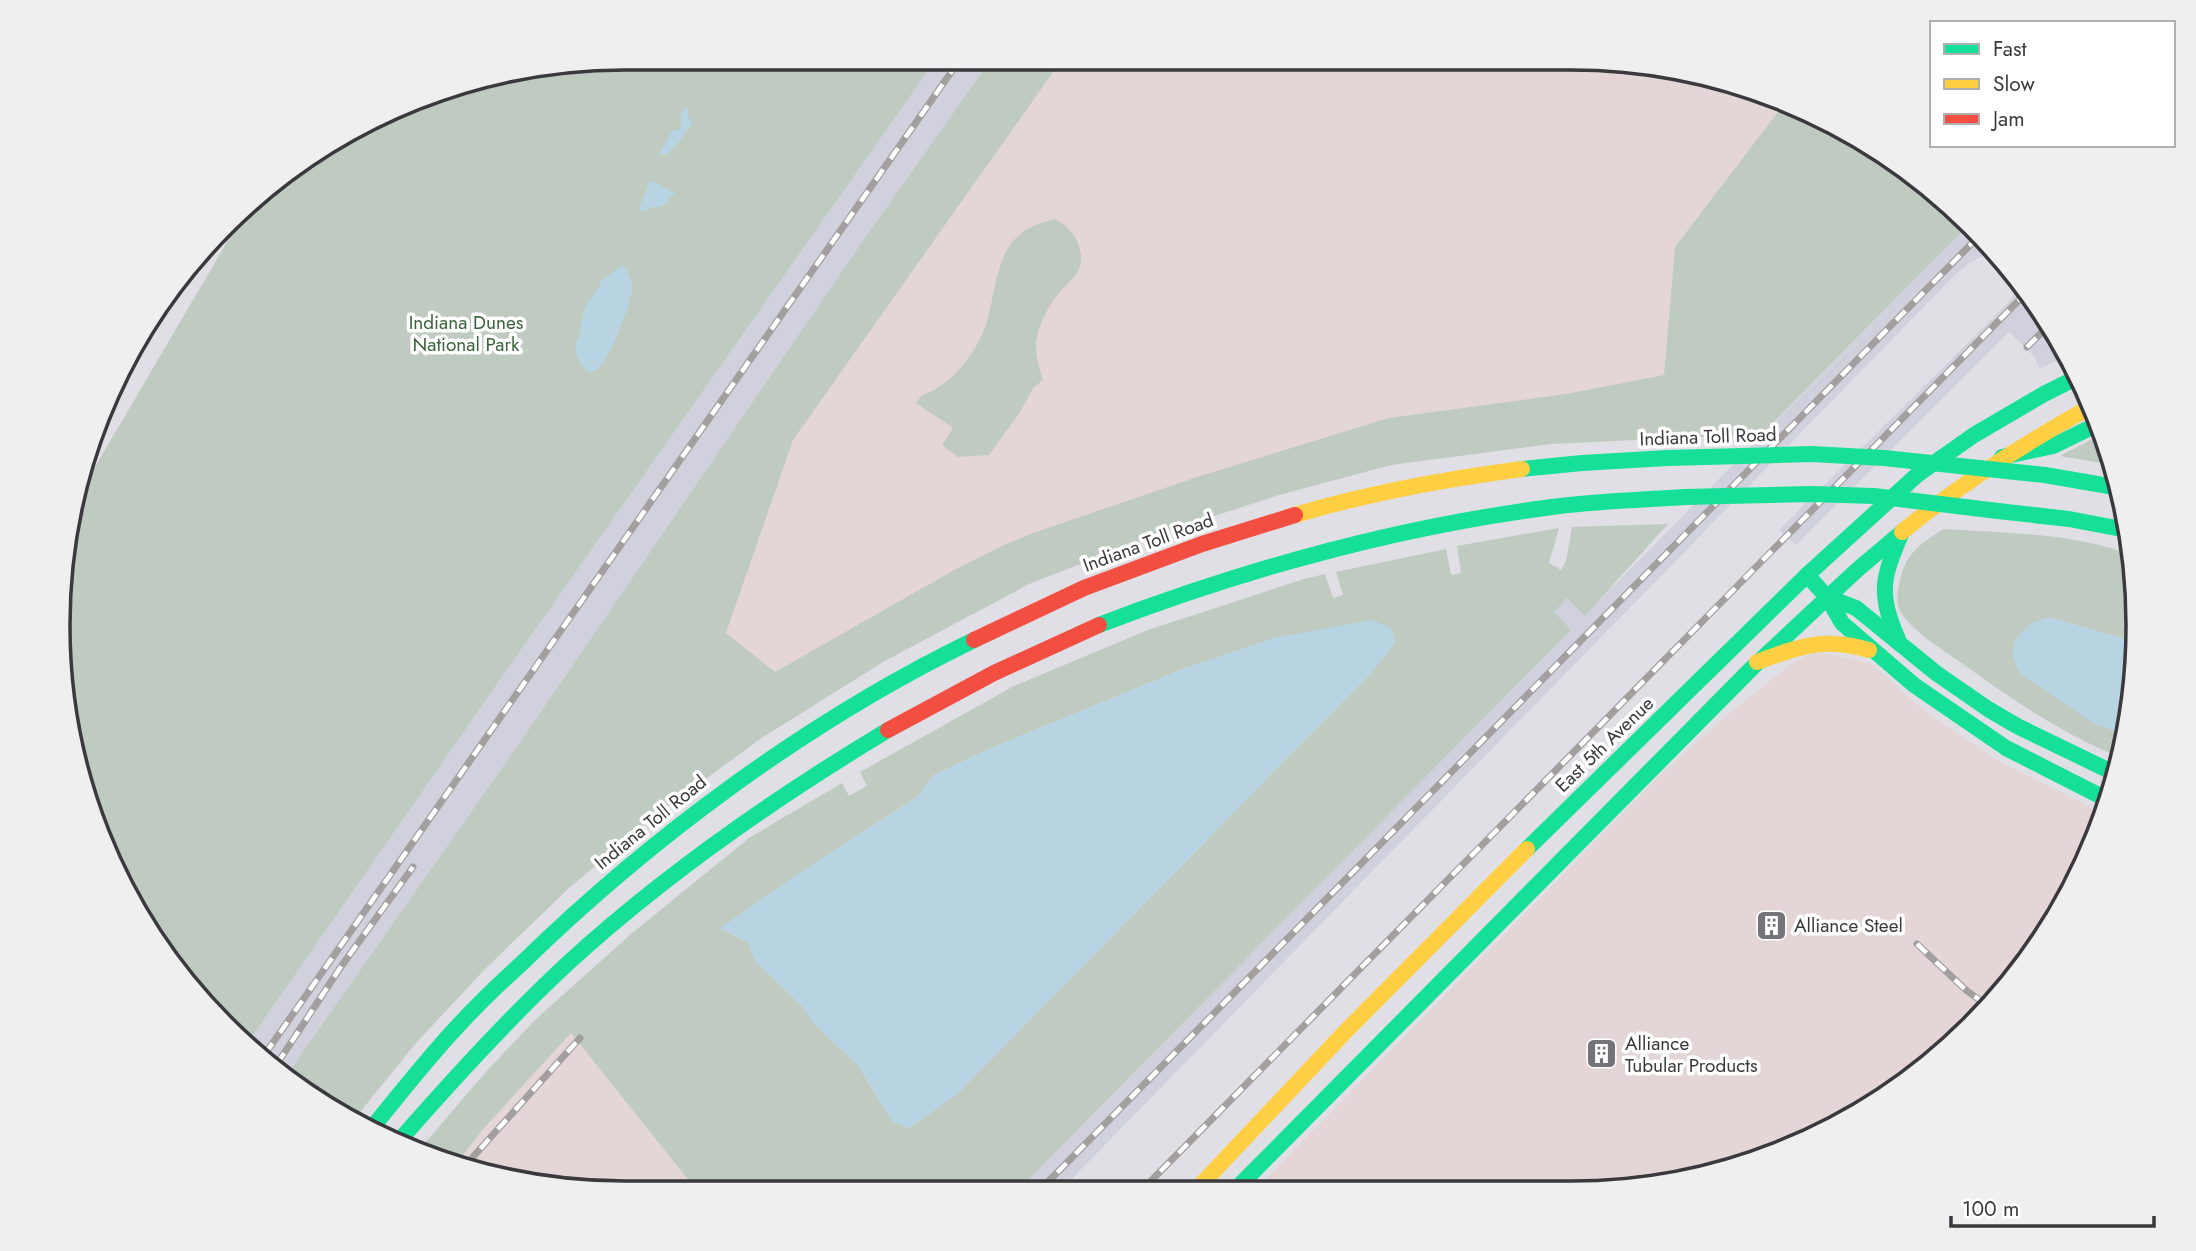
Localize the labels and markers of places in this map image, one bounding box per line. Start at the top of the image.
building icon: Alliance Steel [1754,908,1788,942]
place label: Alliance Steel [1794,912,1903,939]
place label: Alliance Tubular Products [1625,1030,1758,1079]
building icon: Alliance Tubular Products [1585,1037,1619,1071]

